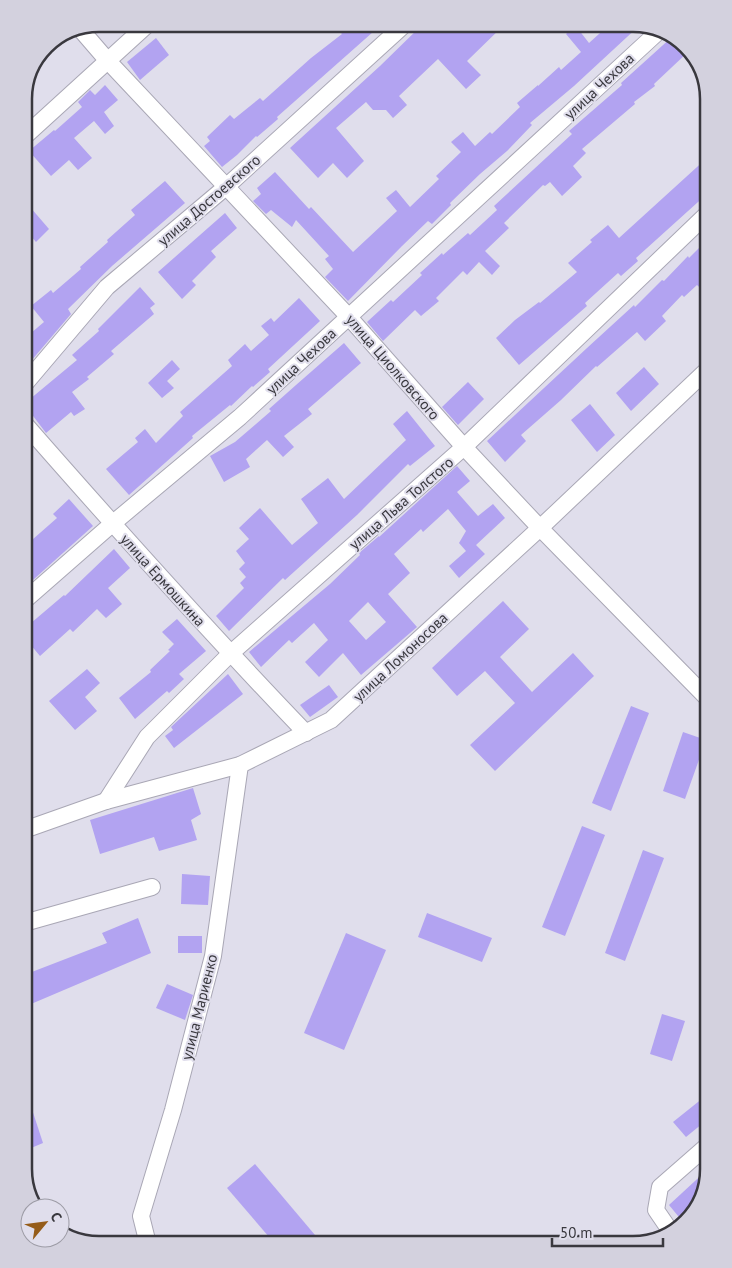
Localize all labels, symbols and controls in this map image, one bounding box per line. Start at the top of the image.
street label: улица Чехова [560,49,638,123]
street label: улица Достоевского [154,150,264,250]
street label: улица Циолковского [342,310,444,424]
street label: улица Чехова [262,324,340,398]
street label: улица Льва Толстого [345,452,457,554]
street label: улица Ермошкина [116,530,210,630]
street label: улица Ломоносова [349,608,451,706]
street label: улица Мариенко [177,952,221,1062]
north arrow [20,1198,70,1248]
text: С [47,1209,66,1225]
scale bar [552,1216,663,1248]
text: 50 m [560,1223,593,1242]

